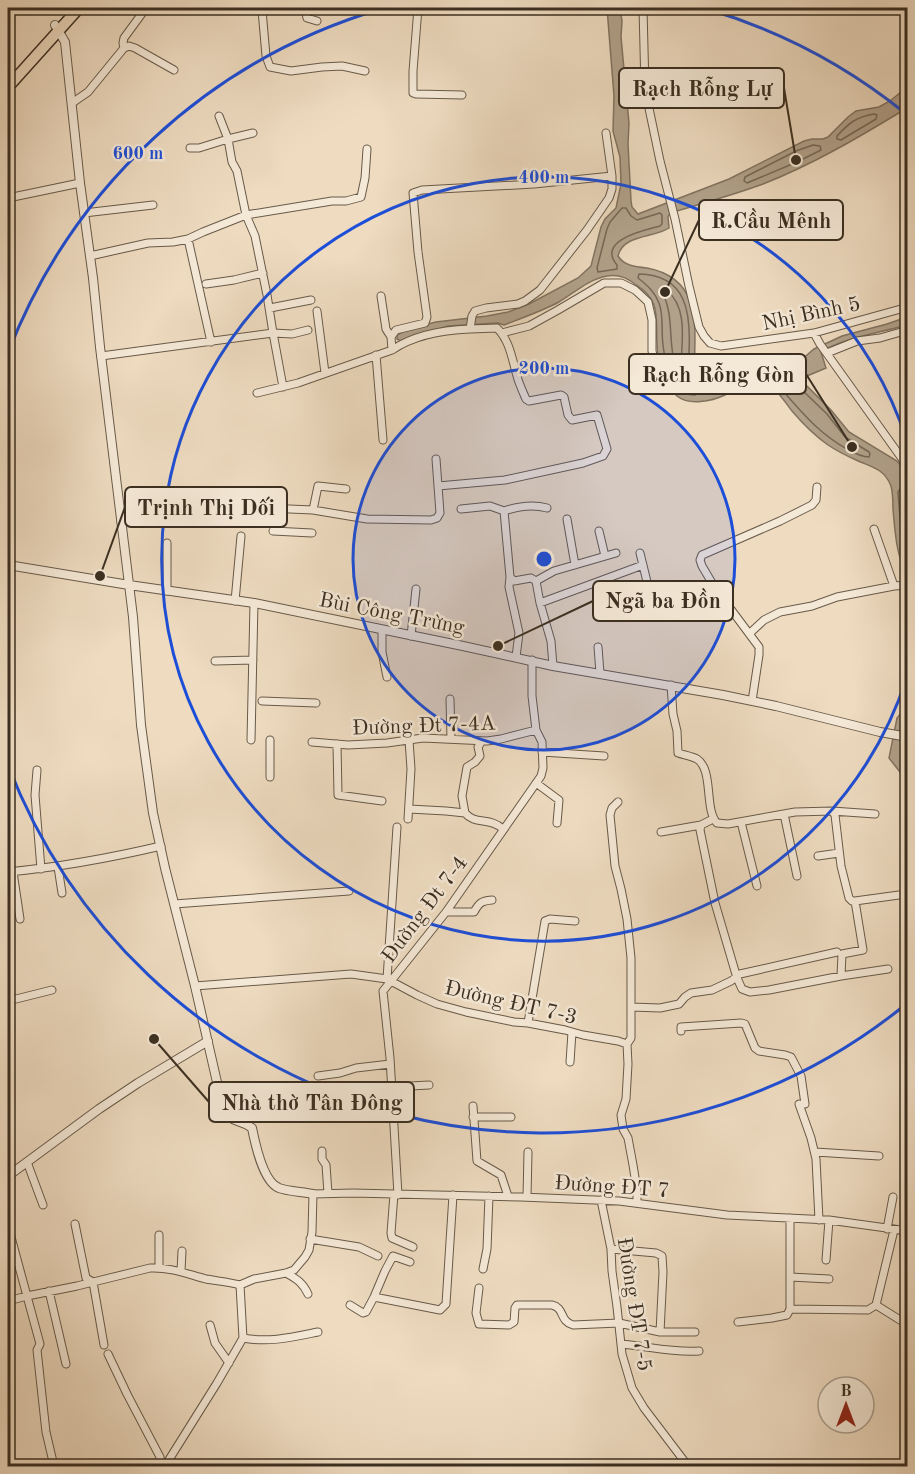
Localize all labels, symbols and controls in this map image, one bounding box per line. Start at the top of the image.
callout: Rạch Rỗng Lự [619,68,784,108]
text: Rạch Rỗng Lự [632,76,774,101]
text: 600 m [113,145,163,163]
text: 400 m [519,169,569,187]
callout: R.Cầu Mênh [699,200,843,240]
text: R.Cầu Mênh [711,208,831,233]
street label: Nhị Bình 5 [760,294,862,335]
callout: Rạch Rỗng Gòn [629,354,806,394]
text: 200 m [519,360,569,378]
text: Rạch Rỗng Gòn [642,362,794,387]
callout: Trịnh Thị Dối [125,487,287,527]
text: Trịnh Thị Dối [137,496,275,520]
centre of rings [534,549,554,569]
callout: Ngã ba Đồn [593,581,733,621]
text: Ngã ba Đồn [605,588,721,613]
street label: Bùi Công Trừng [317,590,467,639]
street label: Đường Đt 7-4A [352,713,496,740]
street label: Đường Đt 7-4 [378,853,472,967]
street label: Đường ĐT 7-3 [442,978,579,1029]
callout: Nhà thờ Tân Đông [209,1082,414,1122]
text: Nhà thờ Tân Đông [221,1093,403,1115]
street label: Đường ĐT 7 [554,1173,670,1202]
street label: Đường ĐT 7-5 [613,1236,654,1373]
north arrow [816,1375,876,1435]
text: B [840,1384,852,1400]

